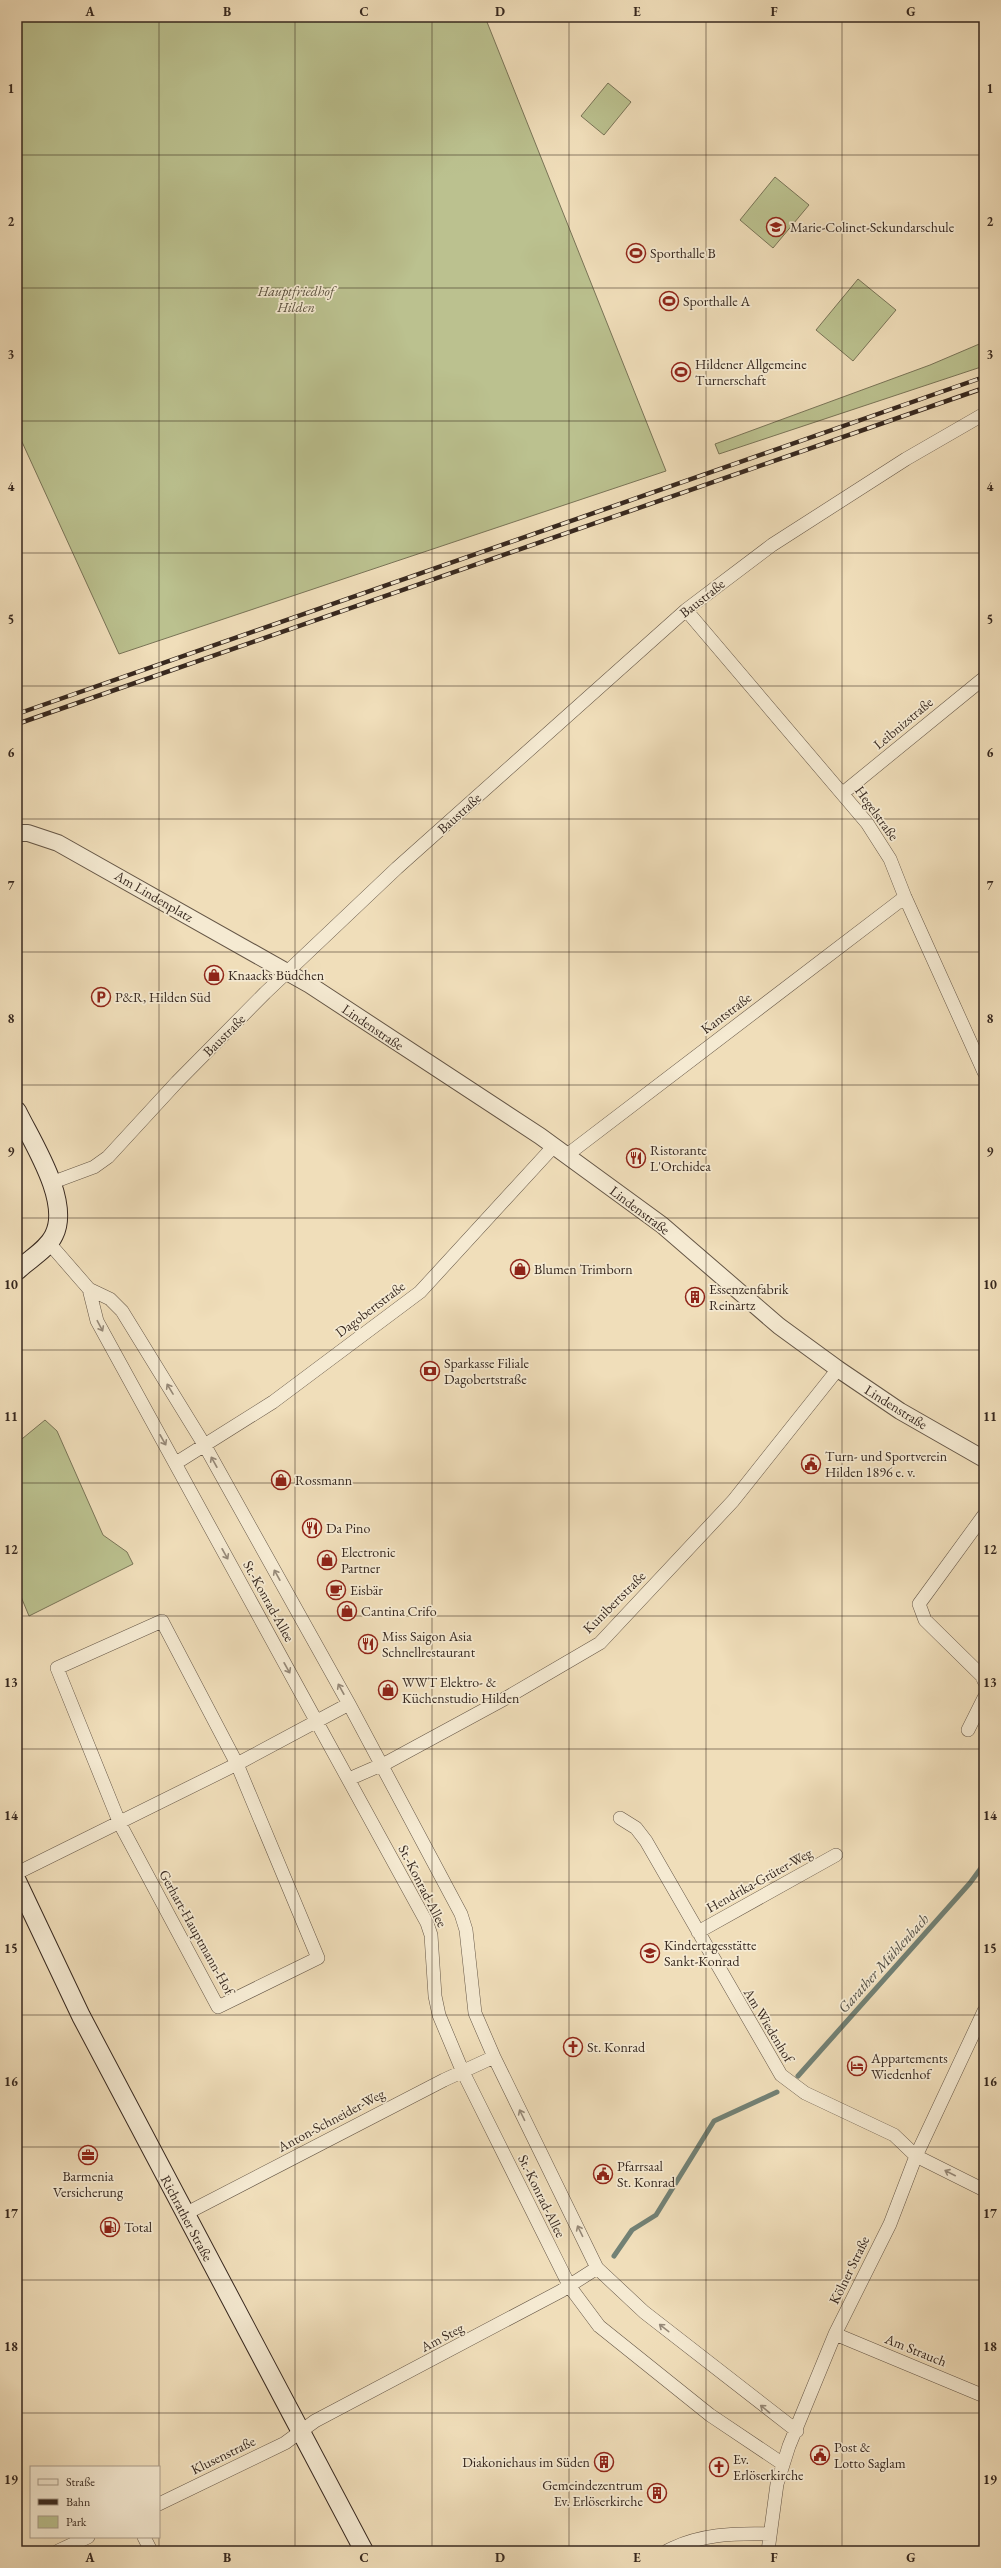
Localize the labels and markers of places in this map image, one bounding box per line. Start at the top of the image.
school or university icon: Marie-Colinet-Sekundarschule [765,216,787,238]
place label: Marie-Colinet-Sekundarschule [790,218,955,236]
sports icon: Sporthalle B [625,242,647,264]
place label: Sporthalle B [650,244,716,262]
sports icon: Sporthalle A [658,290,680,312]
place label: Sporthalle A [683,292,751,310]
place label: Hildener Allgemeine Turnerschaft [695,355,807,389]
sports icon: Hildener Allgemeine Turnerschaft [670,361,692,383]
shop icon: Knaacks Büdchen [203,964,225,986]
place label: Knaacks Büdchen [228,966,325,984]
parking icon: P&R, Hilden Süd [90,986,112,1008]
place label: P&R, Hilden Süd [115,988,212,1006]
place label: Ristorante L'Orchidea [650,1141,711,1175]
restaurant icon: Ristorante L'Orchidea [625,1147,647,1169]
shop icon: Blumen Trimborn [509,1258,531,1280]
place label: Blumen Trimborn [534,1260,633,1278]
place label: Essenzenfabrik Reinartz [709,1280,789,1314]
building icon: Essenzenfabrik Reinartz [684,1286,706,1308]
place label: Sparkasse Filiale Dagobertstraße [444,1354,530,1388]
bank icon: Sparkasse Filiale Dagobertstraße [419,1360,441,1382]
place label: Turn- und Sportverein Hilden 1896 e. v. [825,1447,948,1481]
public building icon: Turn- und Sportverein Hilden 1896 e. v. [800,1453,822,1475]
shop icon: Rossmann [270,1469,292,1491]
place label: Rossmann [295,1471,353,1489]
restaurant icon: Da Pino [301,1517,323,1539]
place label: Da Pino [326,1519,370,1537]
place label: Electronic Partner [341,1543,396,1577]
shop icon: Electronic Partner [316,1549,338,1571]
cafe icon: Eisbär [325,1579,347,1601]
place label: Eisbär [350,1581,383,1599]
shop icon: Cantina Crifo [336,1600,358,1622]
place label: Cantina Crifo [361,1602,437,1620]
place label: Miss Saigon Asia Schnellrestaurant [382,1627,476,1661]
restaurant icon: Miss Saigon Asia Schnellrestaurant [357,1633,379,1655]
place label: WWT Elektro- & Küchenstudio Hilden [402,1673,520,1707]
shop icon: WWT Elektro- & Küchenstudio Hilden [377,1679,399,1701]
place label: Kindertagesstätte Sankt-Konrad [664,1936,757,1970]
school or university icon: Kindertagesstätte Sankt-Konrad [639,1942,661,1964]
church icon: St. Konrad [562,2036,584,2058]
place label: St. Konrad [587,2038,646,2056]
place label: Appartements Wiedenhof [870,2049,948,2083]
hotel icon: Appartements Wiedenhof [846,2055,868,2077]
office icon: Barmenia Versicherung [77,2144,99,2166]
place label: Pfarrsaal St. Konrad [617,2157,676,2191]
public building icon: Pfarrsaal St. Konrad [592,2163,614,2185]
place label: Barmenia Versicherung [53,2167,124,2201]
fuel station icon: Total [99,2216,121,2238]
place label: Total [124,2218,153,2236]
place label: Post & Lotto Saglam [834,2438,906,2472]
public building icon: Post & Lotto Saglam [809,2444,831,2466]
place label: Ev. Erlöserkirche [733,2450,804,2484]
building icon: Diakoniehaus im Süden [593,2451,615,2473]
place label: Diakoniehaus im Süden [462,2453,591,2471]
church icon: Ev. Erlöserkirche [708,2456,730,2478]
place label: Gemeindezentrum Ev. Erlöserkirche [542,2476,644,2510]
building icon: Gemeindezentrum Ev. Erlöserkirche [646,2482,668,2504]

